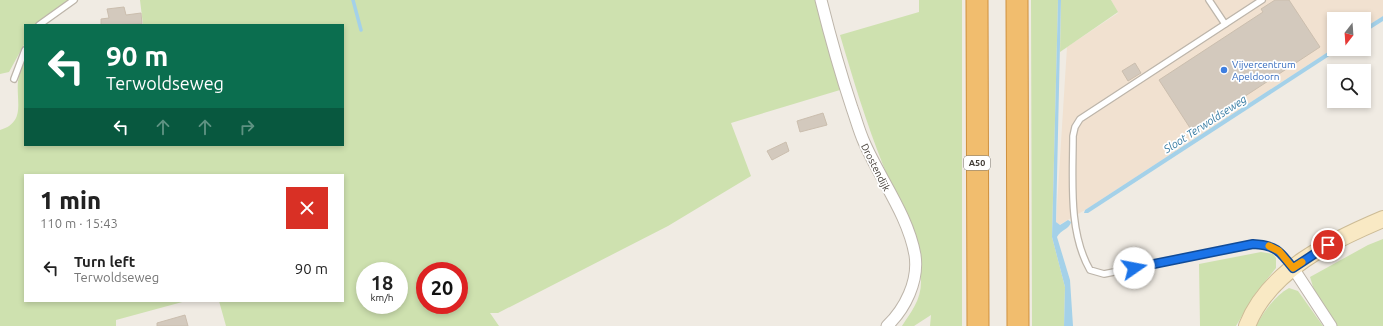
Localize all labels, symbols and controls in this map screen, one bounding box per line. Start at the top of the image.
north arrow [1327,12,1371,56]
map controls [1327,12,1371,108]
icon: left [40,40,92,92]
text: 90 m [106,40,168,71]
place label: Vijvercentrum Apeldoorn [1232,59,1296,82]
button: search [1327,64,1371,108]
marker: Vijvercentrum Apeldoorn [1219,65,1229,75]
text: Terwoldseweg [106,73,224,93]
water label: Sloot Terwoldseweg [1160,93,1249,156]
icon: left [110,116,132,138]
icon: ahead [152,116,174,138]
icon: ahead [194,116,216,138]
icon: right [236,116,258,138]
street label: Drostendijk [859,142,892,193]
road number: A50 [964,156,990,170]
text: 1 min [40,187,101,214]
button: close [286,187,328,229]
text: 110 m · 15:43 [40,216,118,230]
pin [1311,228,1345,262]
icon: arrive [1317,234,1339,256]
position arrow [1113,247,1155,289]
text: Turn left [74,253,135,270]
icon: left [40,257,62,279]
text: 90 m [295,260,328,277]
speed limit sign: 20 [416,262,468,314]
text: Terwoldseweg [74,270,159,284]
text: 18 [371,271,393,294]
text: km/h [370,292,394,303]

